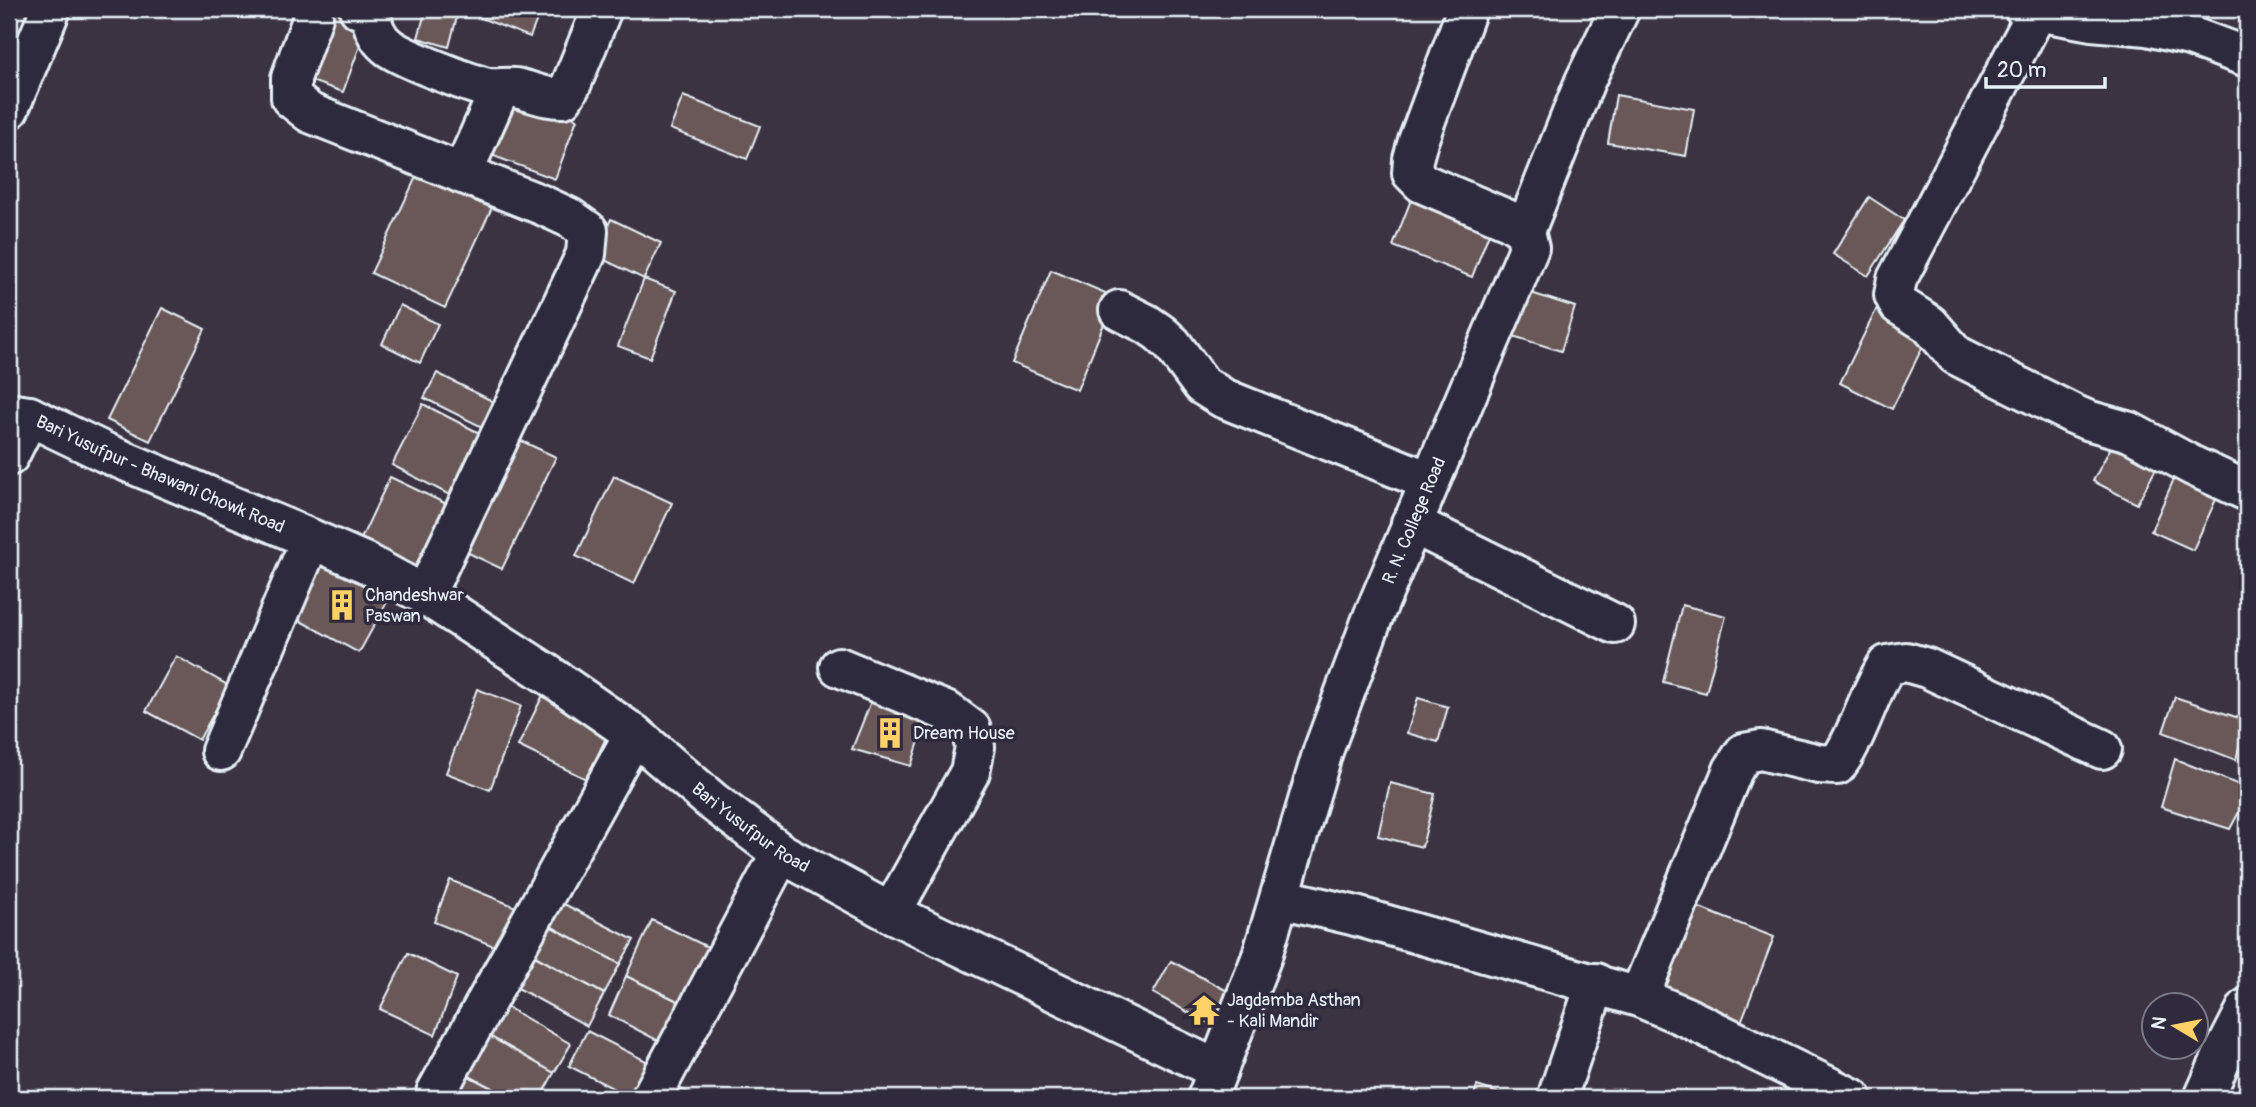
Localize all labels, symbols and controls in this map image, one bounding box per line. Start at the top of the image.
scale bar [1986,46,2106,90]
text: 20 m [1997,57,2046,84]
street label: Bari Yusufpur - Bhawani Chowk Road [32,410,288,539]
street label: R. N. College Road [1377,454,1451,588]
place label: Chandeshwar Paswan [365,584,464,628]
building icon: Chandeshwar Paswan [325,588,359,622]
building icon: Dream House [873,716,907,750]
place label: Dream House [913,722,1015,745]
street label: Bari Yusufpur Road [687,778,813,878]
place label: Jagdamba Asthan - Kali Mandir [1227,989,1361,1033]
north arrow [2140,992,2210,1062]
temple icon: Jagdamba Asthan - Kali Mandir [1187,993,1221,1027]
text: N [2146,1015,2172,1032]

